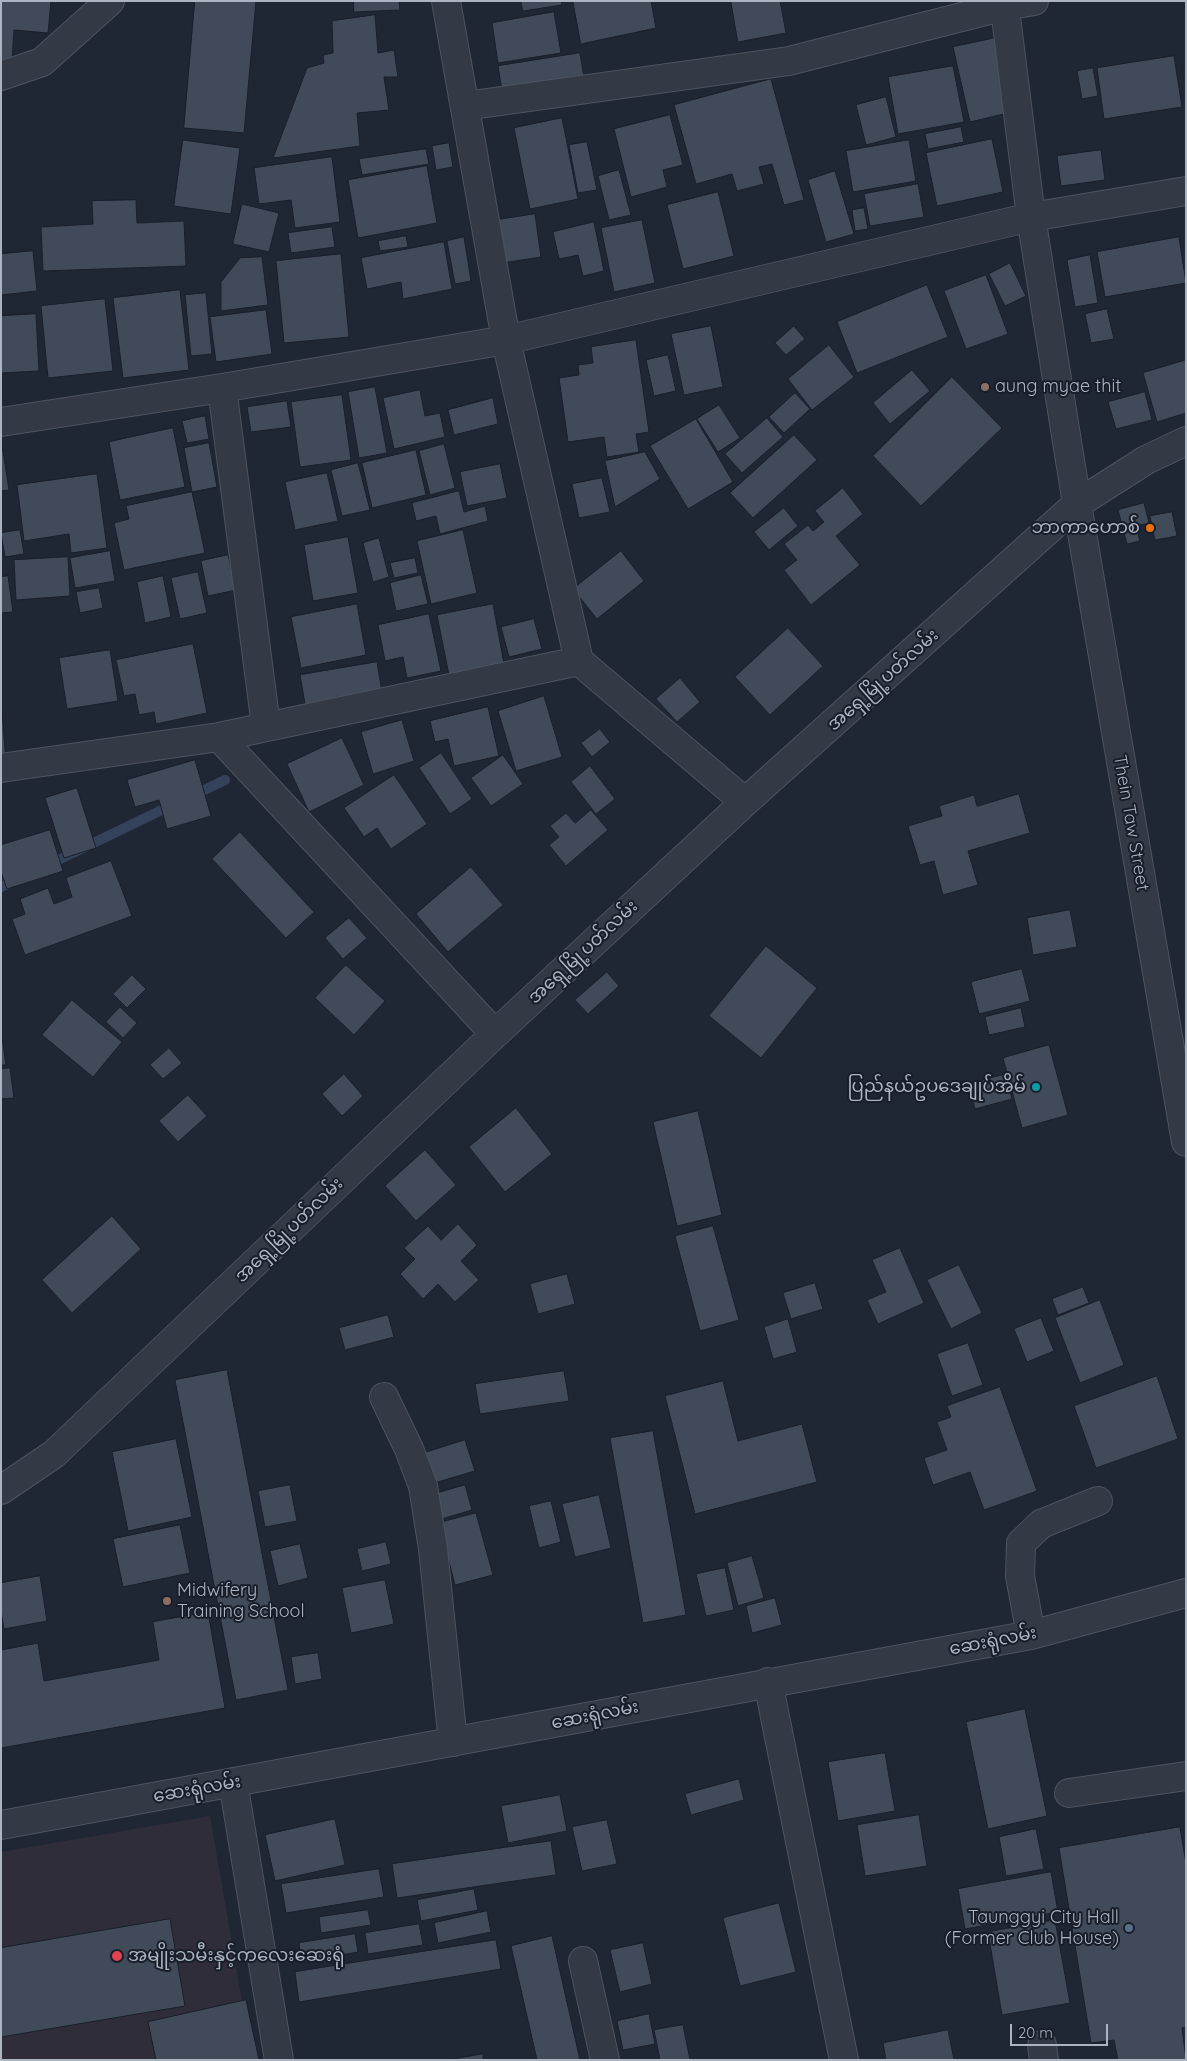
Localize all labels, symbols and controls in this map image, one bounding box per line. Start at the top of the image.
place label: aung myae thit [995,376,1121,398]
marker: aung myae thit [979,381,991,393]
place label: ဘာကာဟောစ် [1031,517,1140,539]
marker: ဘာကာဟောစ် [1144,522,1156,534]
street label: အရှေ့မြို့ပတ်လမ်း [823,624,943,736]
street label: Thein Taw Street [1108,753,1154,893]
street label: အရှေ့မြို့ပတ်လမ်း [524,896,642,1008]
place label: ပြည်နယ်ဥပဒေချုပ်အိမ် [847,1076,1026,1098]
marker: ပြည်နယ်ဥပဒေချုပ်အိမ် [1030,1081,1042,1093]
street label: အရှေ့မြို့ပတ်လမ်း [230,1173,348,1287]
place label: Midwifery Training School [177,1580,305,1622]
marker: Midwifery Training School [161,1595,173,1607]
street label: ဆေးရုံလမ်း [947,1622,1039,1660]
street label: ဆေးရုံလမ်း [549,1696,641,1734]
street label: ဆေးရုံလမ်း [152,1771,242,1807]
place label: Taunggyi City Hall (Former Club House) [945,1907,1119,1950]
marker: Taunggyi City Hall (Former Club House) [1123,1922,1135,1934]
place label: အမျိုးသမီးနှင့်ကလေးဆေးရုံ [128,1945,344,1967]
marker: အမျိုးသမီးနှင့်ကလေးဆေးရုံ [110,1949,124,1963]
scale bar [1012,2014,1110,2046]
text: 20 m [1018,2023,1053,2042]

